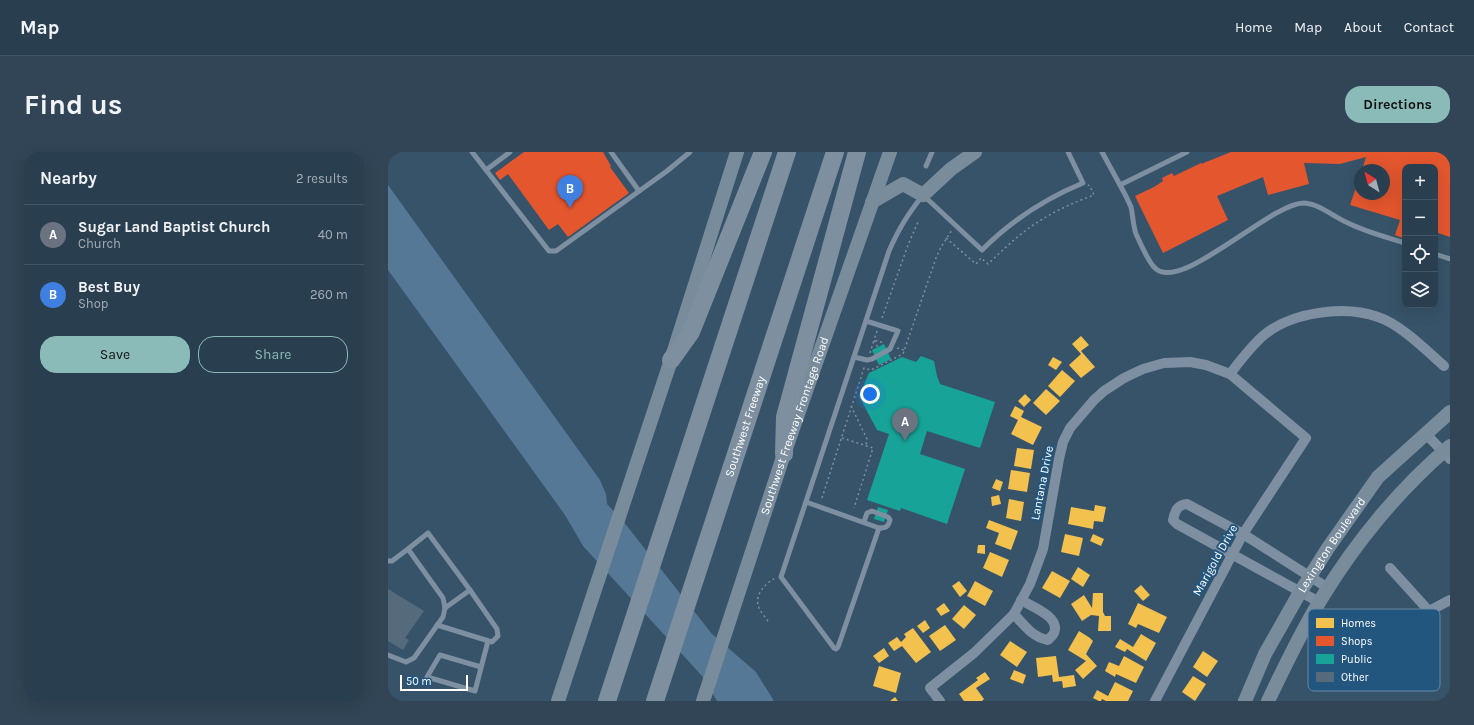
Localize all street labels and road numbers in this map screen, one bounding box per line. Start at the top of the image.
street label: Southwest Freeway Frontage Road [758,335,832,517]
street label: Southwest Freeway [722,374,768,479]
street label: Lantana Drive [1028,445,1056,521]
street label: Lexington Boulevard [1295,495,1369,595]
street label: Marigold Drive [1190,522,1240,598]

